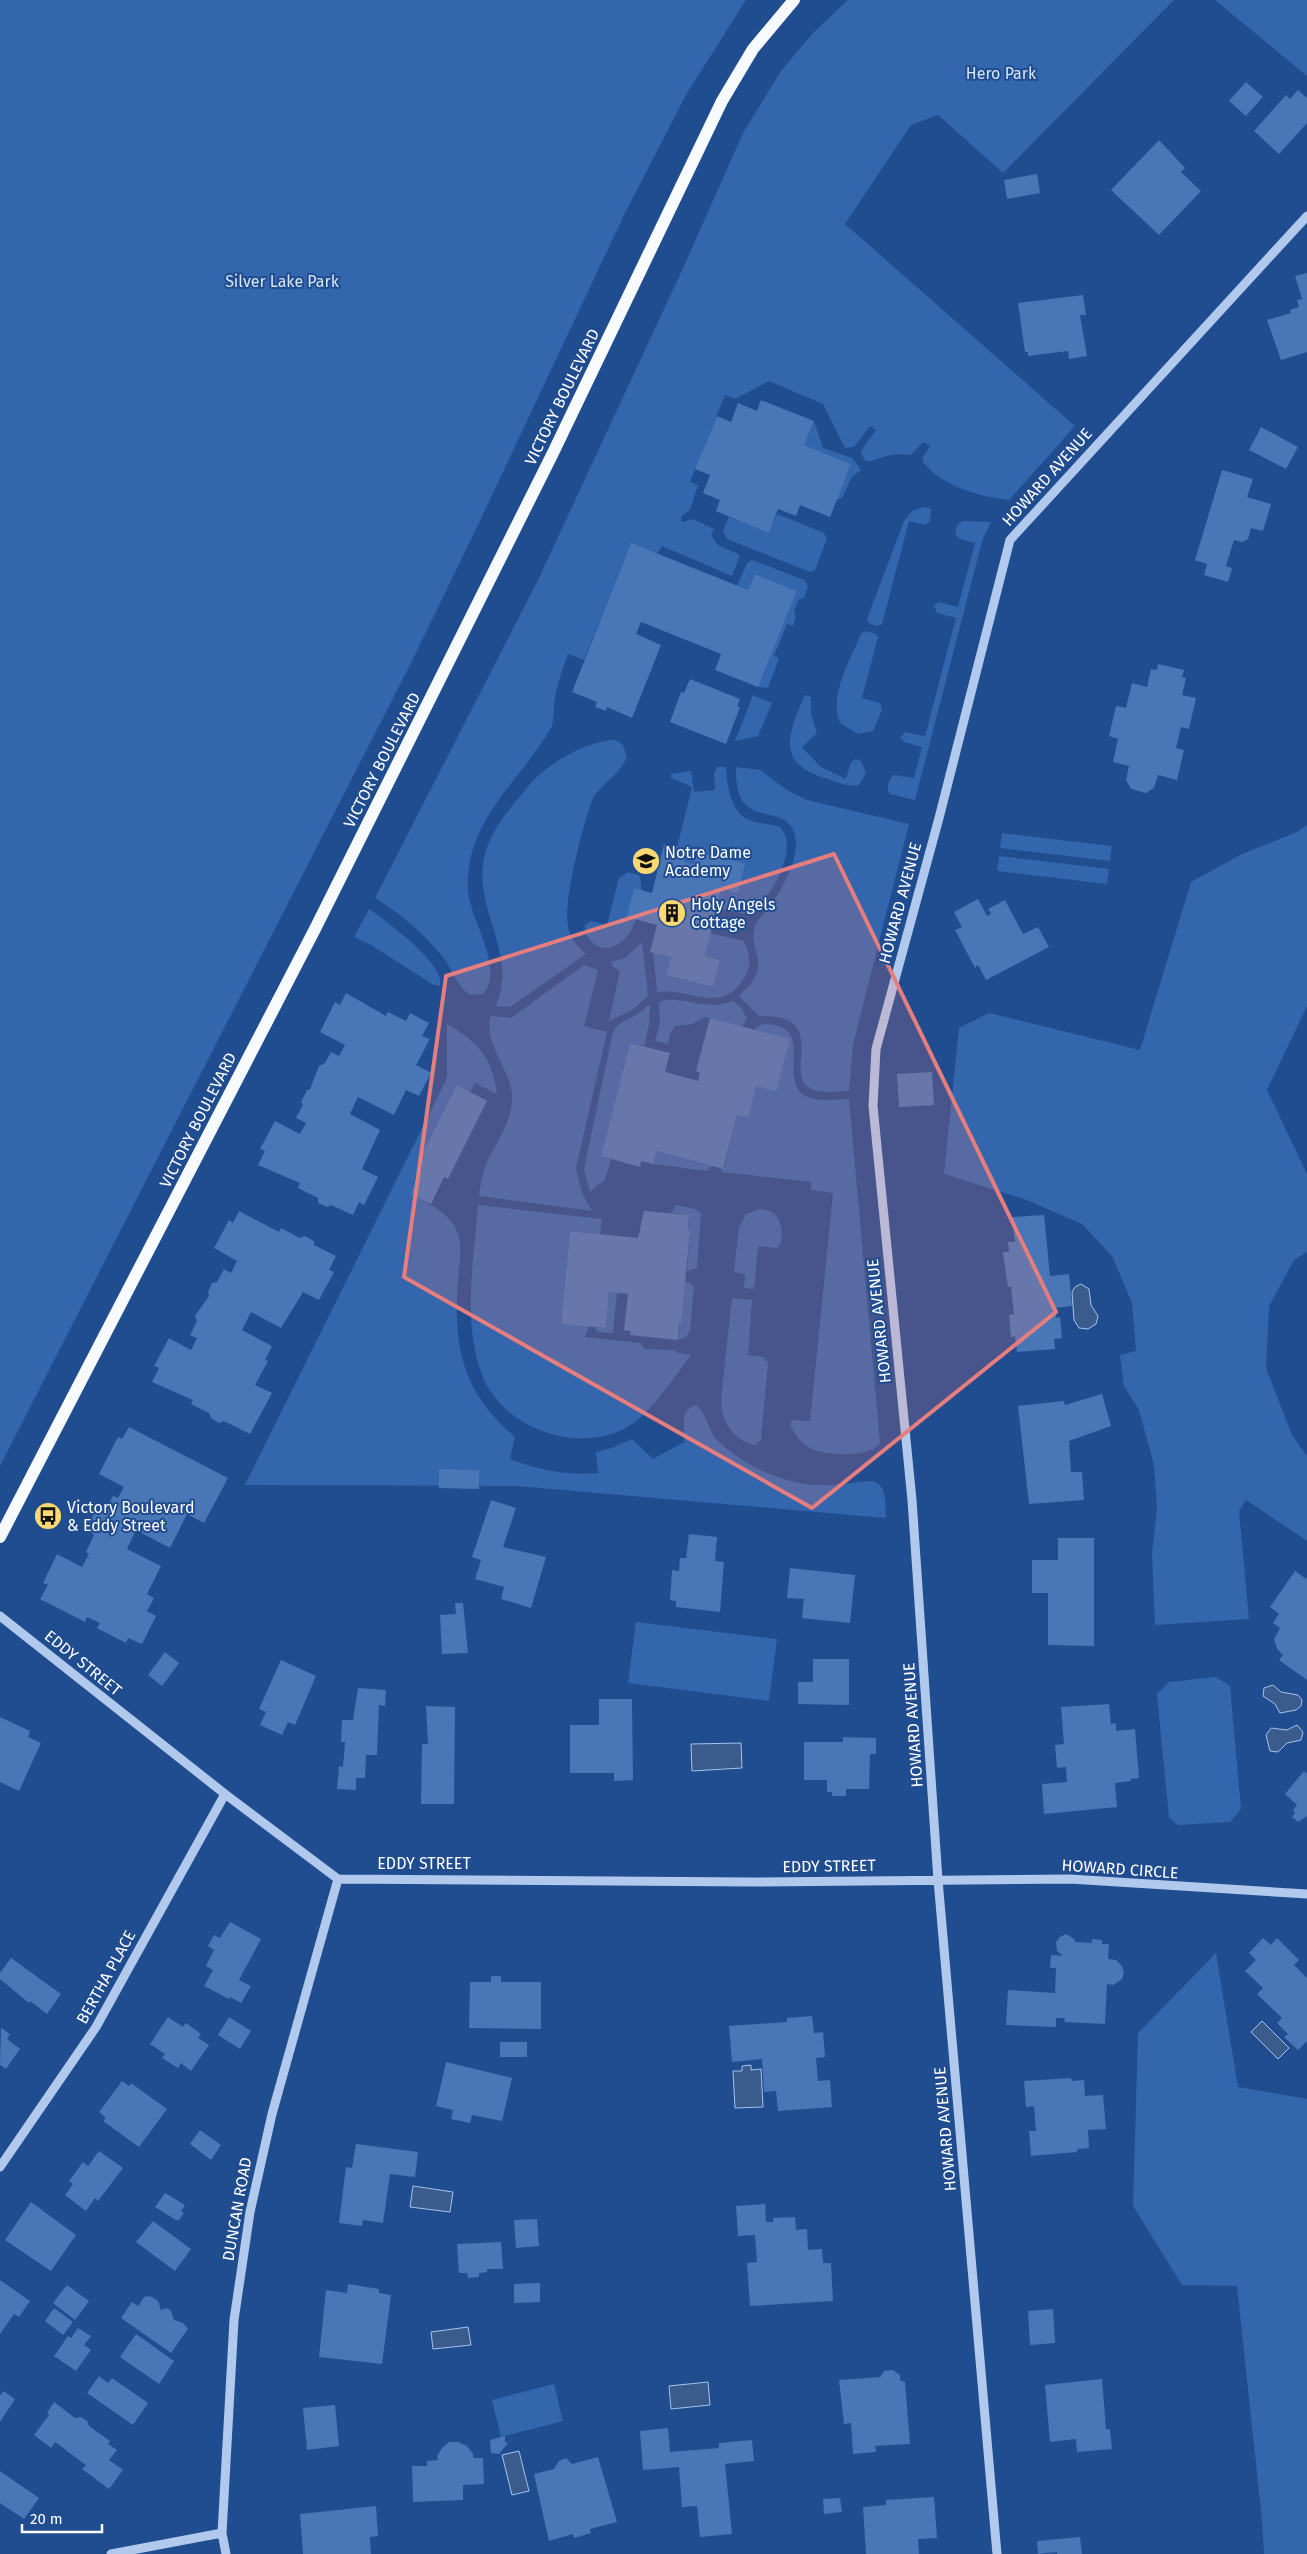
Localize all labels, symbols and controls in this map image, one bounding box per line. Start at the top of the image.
park label: Hero Park [966,64,1037,83]
park label: Silver Lake Park [225,272,340,291]
street label: VICTORY BOULEVARD [521,326,603,468]
street label: HOWARD AVENUE [998,424,1096,530]
street label: VICTORY BOULEVARD [340,689,424,831]
street label: HOWARD AVENUE [875,840,925,966]
place label: Notre Dame Academy [665,843,751,880]
school or university icon: Notre Dame Academy [631,846,661,876]
place label: Holy Angels Cottage [691,895,775,932]
building icon: Holy Angels Cottage [657,898,687,928]
street label: VICTORY BOULEVARD [156,1049,240,1191]
street label: HOWARD AVENUE [863,1258,895,1384]
place label: Victory Boulevard & Eddy Street [67,1498,194,1535]
bus stop icon: Victory Boulevard & Eddy Street [33,1501,63,1531]
street label: EDDY STREET [41,1626,126,1700]
street label: HOWARD AVENUE [899,1662,927,1788]
street label: EDDY STREET [377,1854,471,1873]
street label: HOWARD CIRCLE [1061,1855,1179,1883]
street label: EDDY STREET [782,1856,877,1876]
street label: BERTHA PLACE [72,1927,140,2027]
street label: HOWARD AVENUE [930,2066,960,2192]
street label: DUNCAN ROAD [219,2156,255,2262]
scale bar [22,2502,102,2534]
text: 20 m [30,2510,63,2528]

